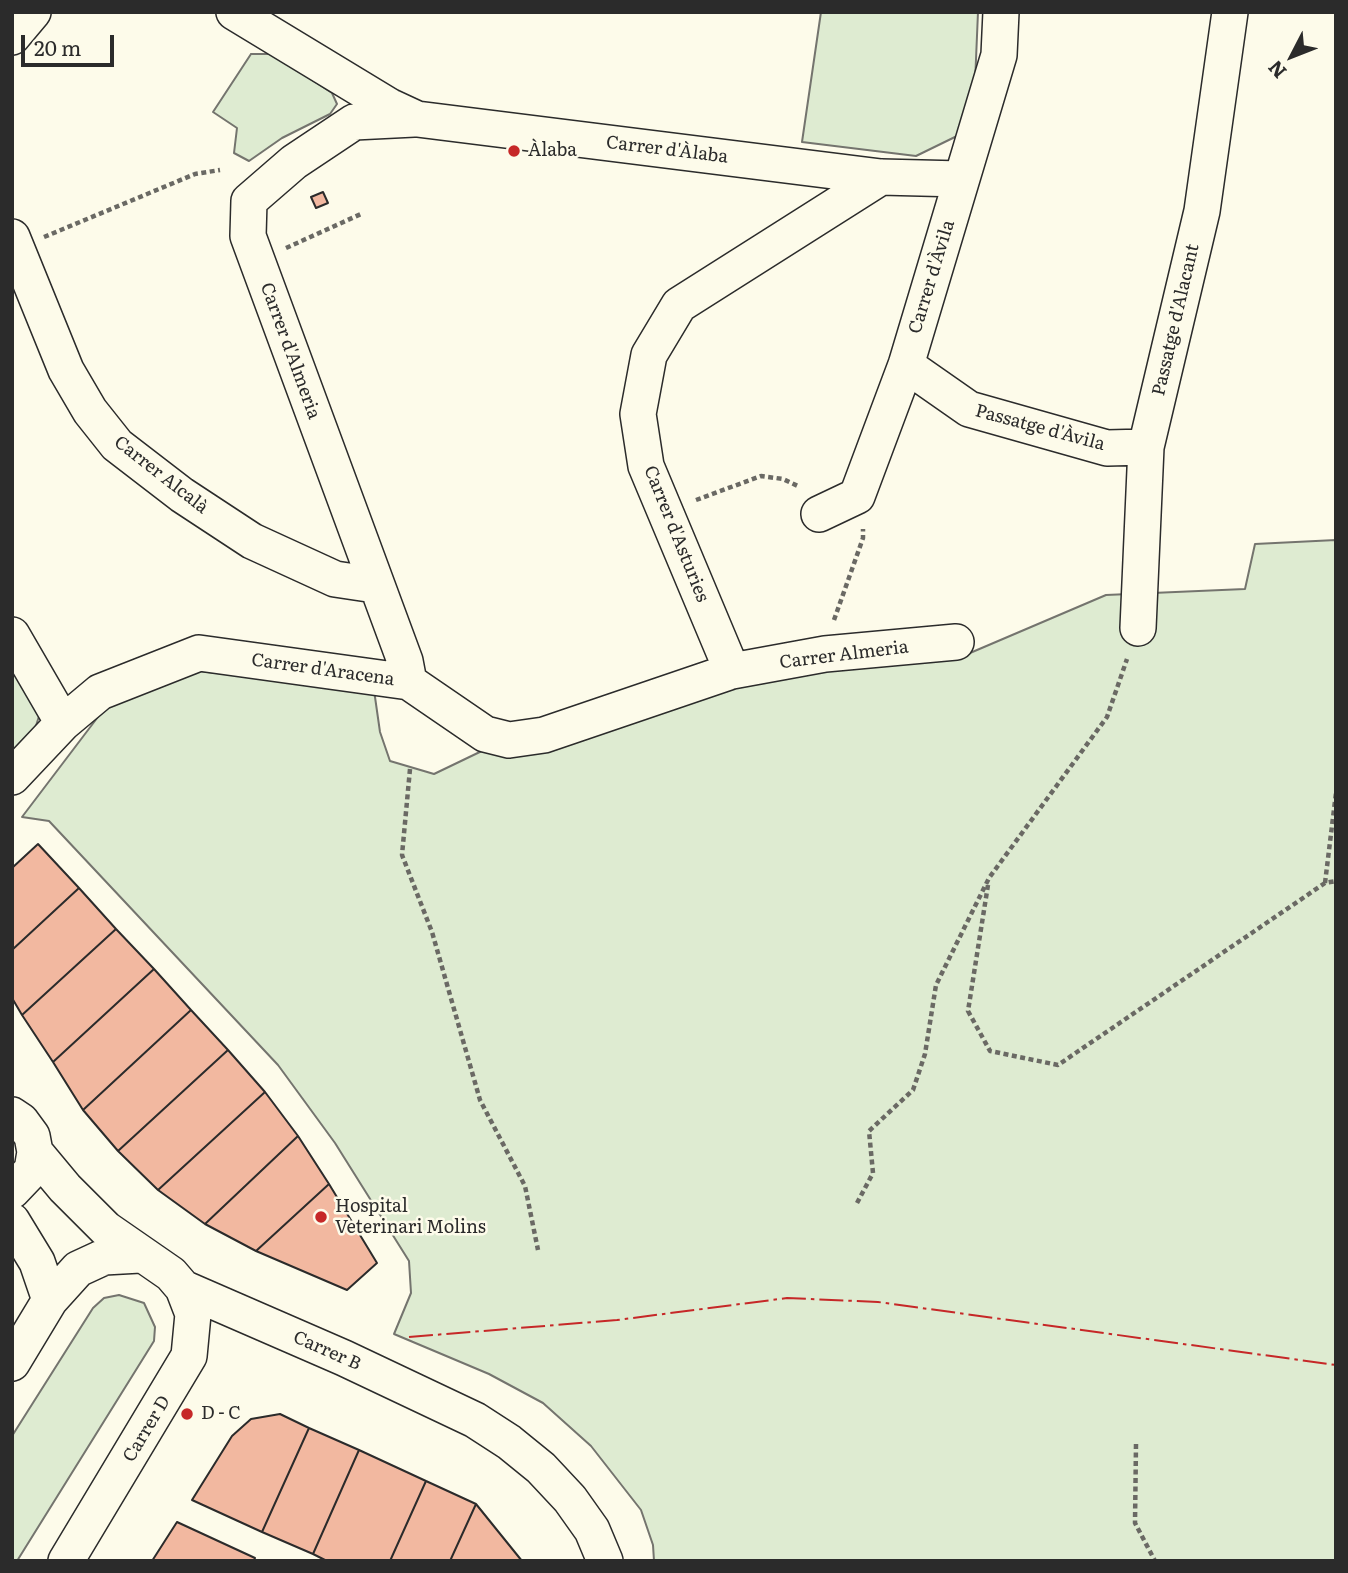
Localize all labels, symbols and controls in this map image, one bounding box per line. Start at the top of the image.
scale bar [24,21,117,65]
north arrow [1257,21,1327,91]
text: 20 m [34,31,81,62]
text: N [1261,55,1292,85]
street label: Carrer d'Àlaba [605,132,729,168]
place label: Àlaba [528,140,577,162]
marker: Àlaba [506,143,522,159]
street label: Carrer d'Àvila [904,218,960,336]
street label: Passatge d'Alacant [1148,242,1204,398]
street label: Carrer d'Almeria [255,280,325,422]
street label: Passatge d'Àvila [973,400,1107,456]
street label: Carrer Alcalà [110,432,212,518]
street label: Carrer d'Asturies [639,463,713,605]
street label: Carrer Almeria [778,636,910,674]
street label: Carrer d'Aracena [250,649,396,691]
place label: Hospital Veterinari Molins [335,1196,486,1238]
marker: Hospital Veterinari Molins [313,1209,329,1225]
street label: Carrer B [290,1327,364,1375]
street label: Carrer D [119,1392,175,1466]
place label: D - C [201,1403,241,1425]
marker: D - C [179,1406,195,1422]

